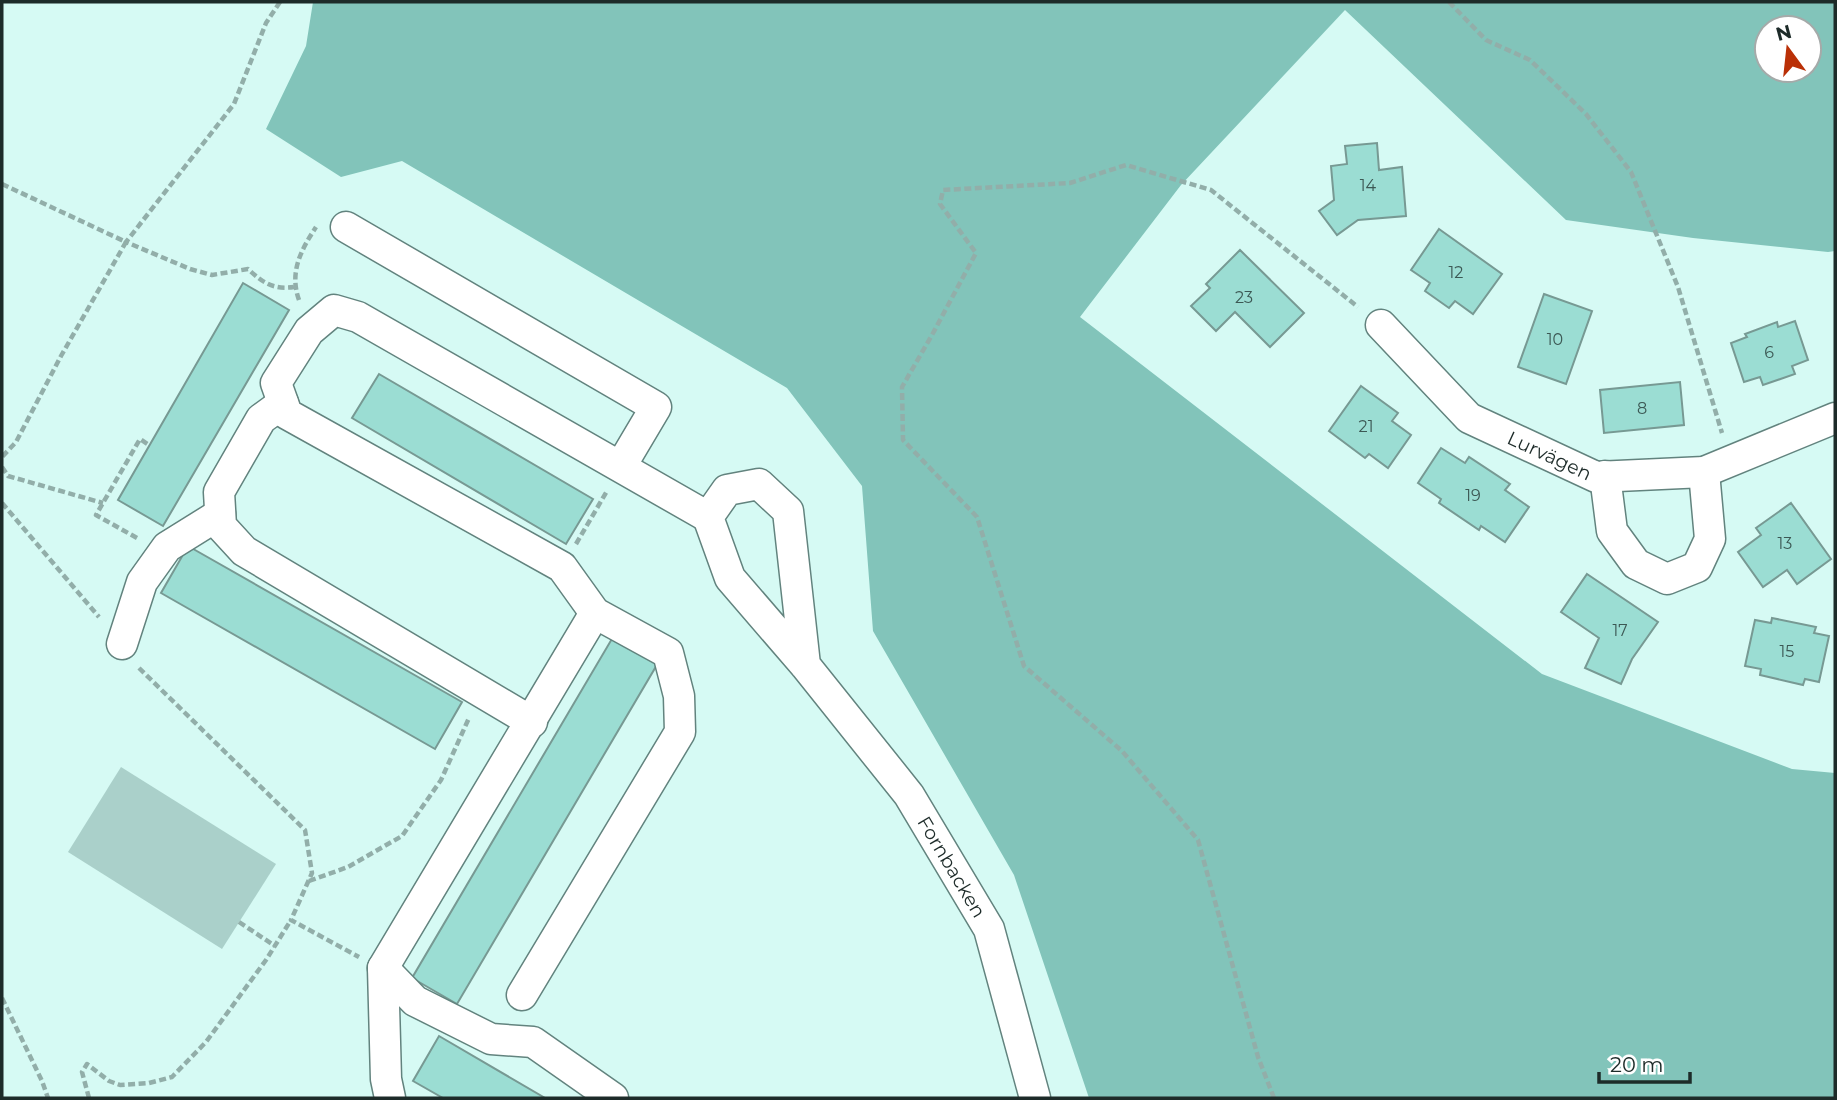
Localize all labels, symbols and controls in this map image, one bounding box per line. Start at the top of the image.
north arrow [1753,14,1823,84]
text: N [1773,20,1794,46]
house number: 14 [1360,176,1377,195]
house number: 12 [1449,263,1463,282]
house number: 23 [1235,288,1253,307]
house number: 10 [1547,330,1563,349]
house number: 6 [1764,343,1774,362]
house number: 8 [1637,399,1647,418]
house number: 21 [1359,417,1373,436]
street label: Lurvägen [1504,426,1595,485]
house number: 19 [1465,486,1481,505]
house number: 13 [1778,534,1792,553]
house number: 17 [1612,621,1628,640]
house number: 15 [1780,642,1794,661]
street label: Fornbacken [913,812,991,922]
scale bar [1599,1040,1690,1084]
text: 20 m [1610,1052,1664,1077]

